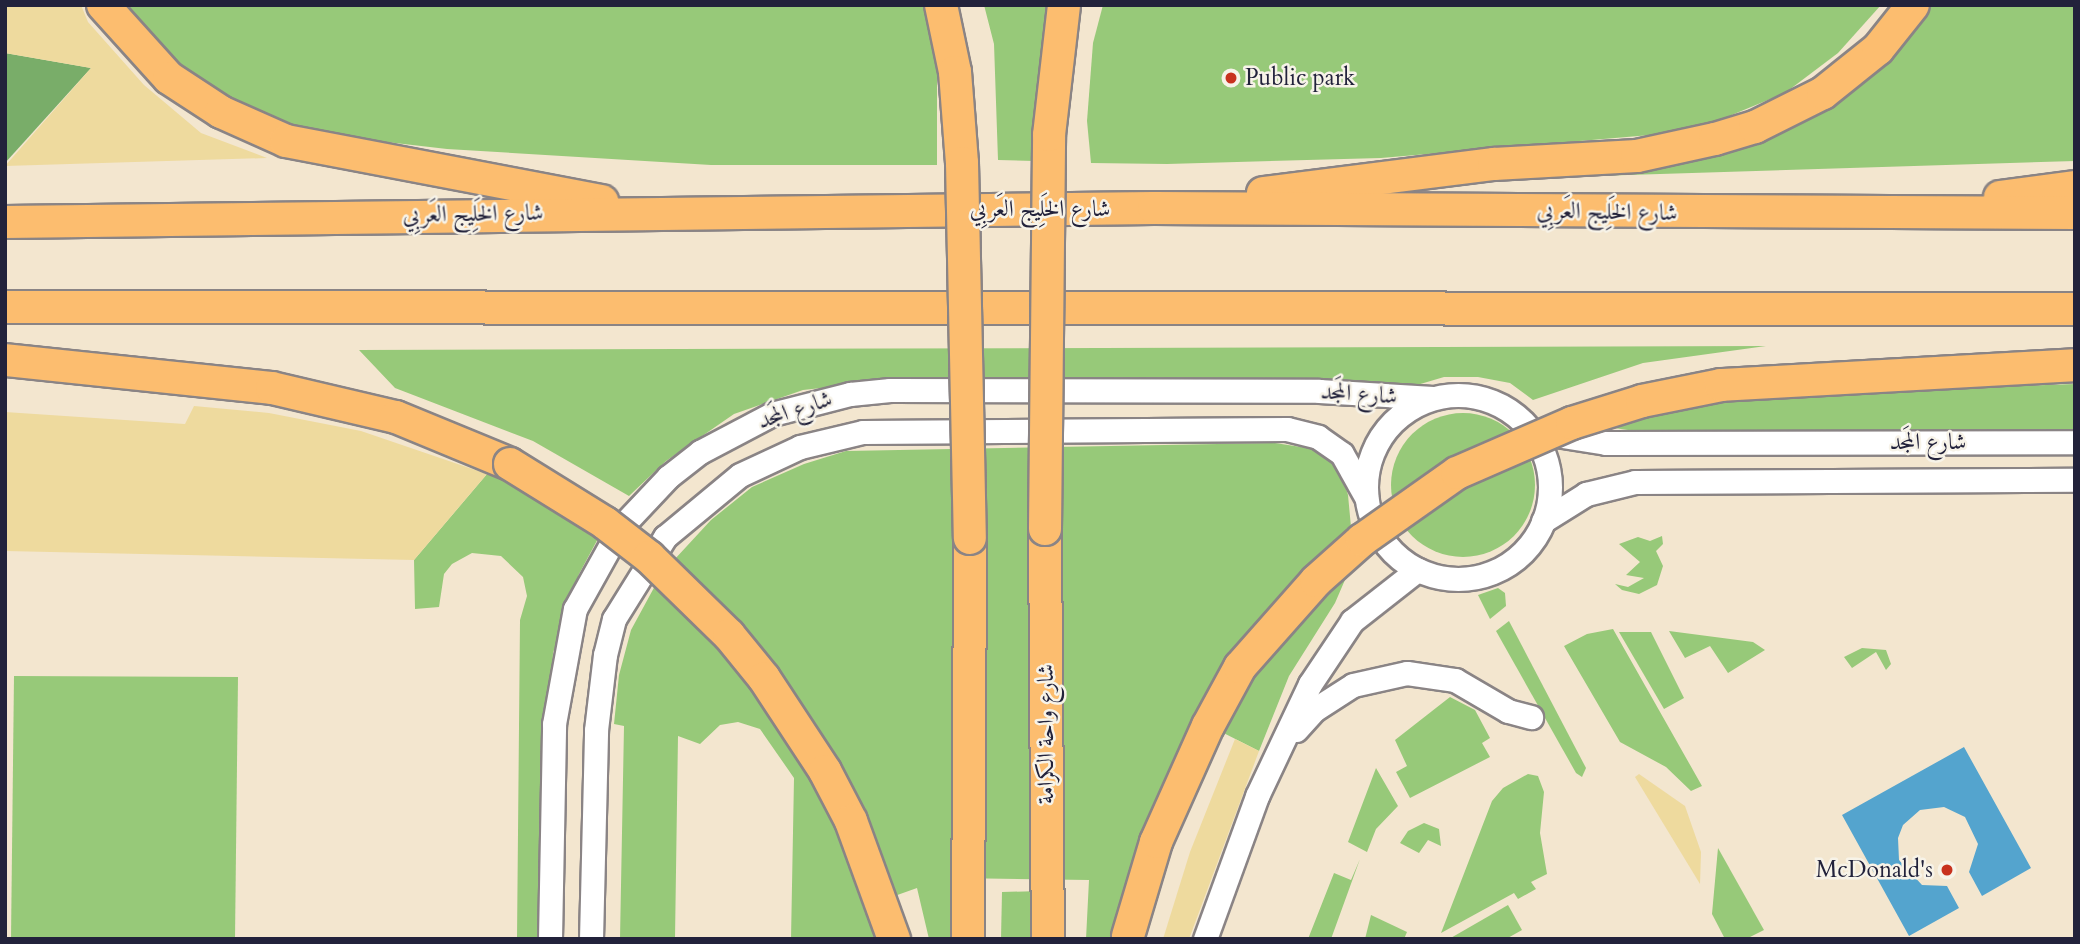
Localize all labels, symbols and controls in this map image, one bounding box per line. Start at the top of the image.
place label: Public park [1245,64,1355,92]
marker: Public park [1223,70,1239,86]
street label: شارع الخَلِيج العَربِي [970,195,1110,223]
street label: شارع الخَلِيج العَربِي [1536,197,1678,227]
street label: شارع الخَلِيج العَربِي [402,199,544,229]
street label: شارع المَجد [1320,378,1398,410]
street label: شارع المَجد [754,385,836,435]
street label: شارع المَجد [1890,428,1966,456]
street label: شارع واحة الكرامة [1032,664,1060,804]
place label: McDonald's [1816,856,1933,884]
marker: McDonald's [1939,862,1955,878]

